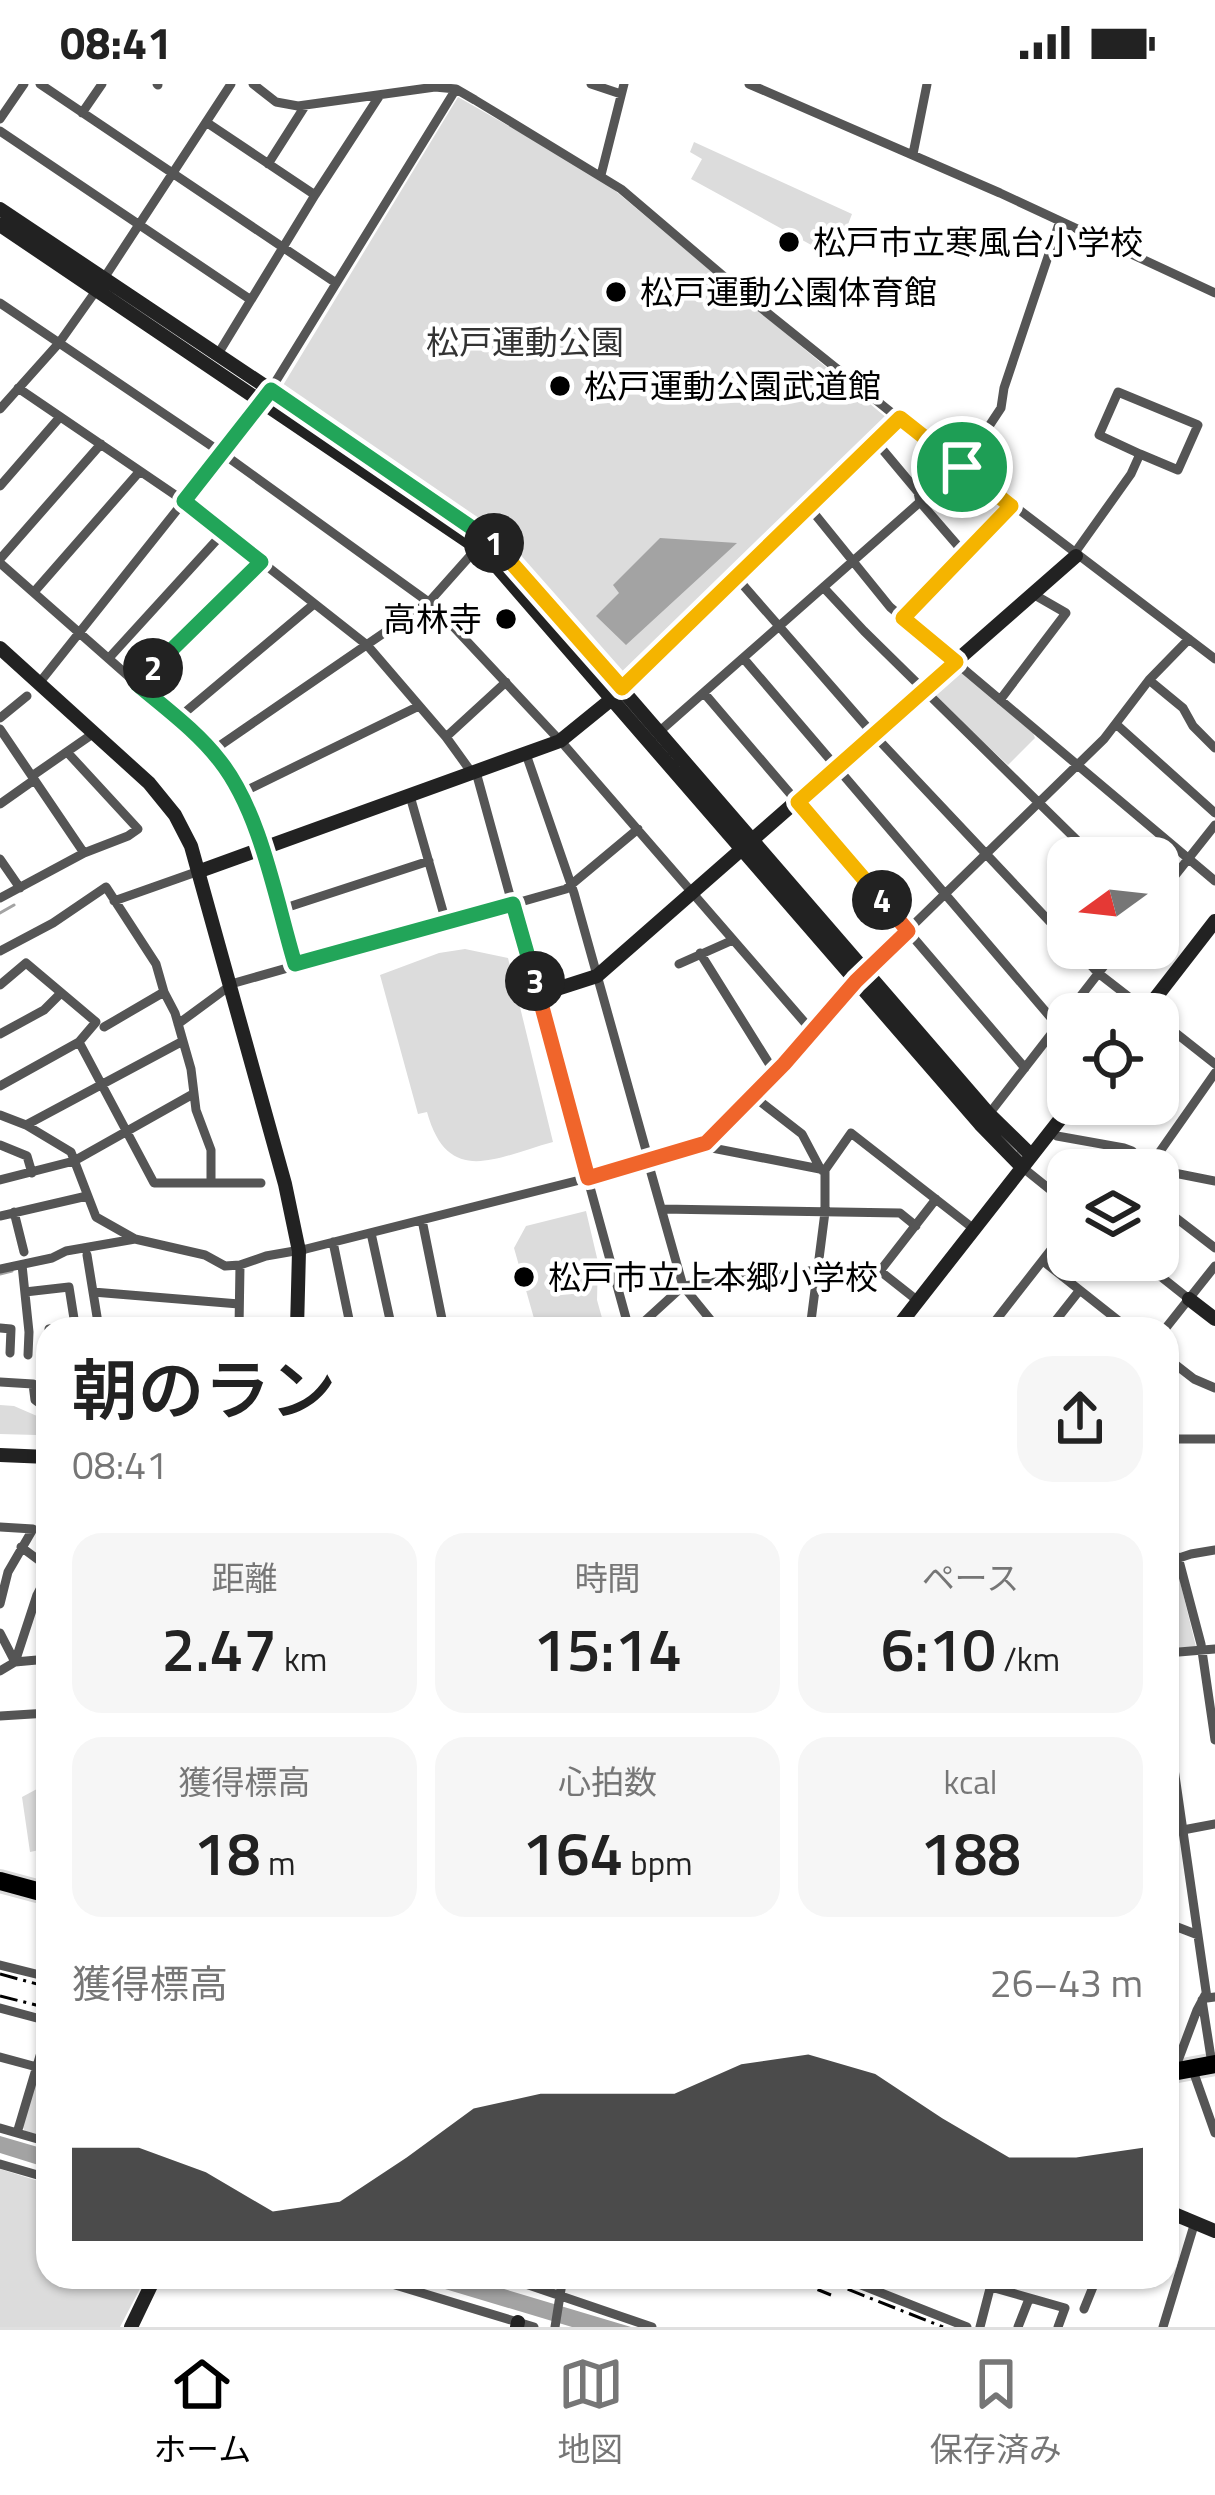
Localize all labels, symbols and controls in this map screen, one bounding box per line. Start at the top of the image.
text: 08:41 [60,8,172,76]
place label: 松戸市立寒風台小学校 [813,217,1143,267]
marker: 松戸市立寒風台小学校 [776,229,802,255]
place label: 松戸運動公園体育館 [640,267,937,317]
marker: 松戸運動公園体育館 [603,279,629,305]
park label: 松戸運動公園 [426,317,624,367]
place label: 松戸運動公園武道館 [584,361,881,411]
marker: 松戸運動公園武道館 [547,373,573,399]
pin [911,416,1013,518]
icon: arrive [929,434,995,500]
pin: 1 [464,513,524,573]
text: 1 [485,518,503,568]
place label: 高林寺 [383,594,482,644]
marker: 高林寺 [493,606,519,632]
pin: 2 [123,638,183,698]
text: 2 [144,643,162,693]
north arrow [1047,837,1179,969]
map controls [1047,837,1179,1281]
pin: 4 [852,870,912,930]
text: 4 [873,875,891,925]
pin: 3 [505,951,565,1011]
text: 3 [526,956,544,1006]
button: locate [1047,993,1179,1125]
button: layers [1047,1149,1179,1281]
place label: 松戸市立上本郷小学校 [548,1252,878,1302]
marker: 松戸市立上本郷小学校 [511,1264,537,1290]
text: 朝のラン [72,1339,336,1440]
button: share [1017,1356,1143,1482]
text: 08:41 [72,1435,168,1494]
text: 距離 [212,1553,278,1603]
text: 時間 [575,1553,641,1603]
text: ペース [922,1553,1019,1603]
text: 2.47 [162,1603,277,1694]
text: 15:14 [533,1603,682,1694]
text: 6:10 [881,1603,996,1694]
text: km [277,1634,327,1684]
text: /km [996,1634,1060,1684]
text: 獲得標高 [179,1757,311,1807]
text: 心拍数 [558,1757,657,1807]
text: kcal [944,1757,997,1807]
text: 18 [193,1807,261,1898]
text: 164 [522,1807,623,1898]
text: 188 [920,1807,1021,1898]
text: m [261,1838,296,1888]
text: bpm [623,1838,693,1888]
text: 26–43 m [990,1953,1143,2012]
text: 獲得標高 [72,1954,228,2013]
tab: ホーム [153,2351,251,2474]
tab: 地図 [558,2351,624,2474]
tab: 保存済み [930,2351,1062,2474]

